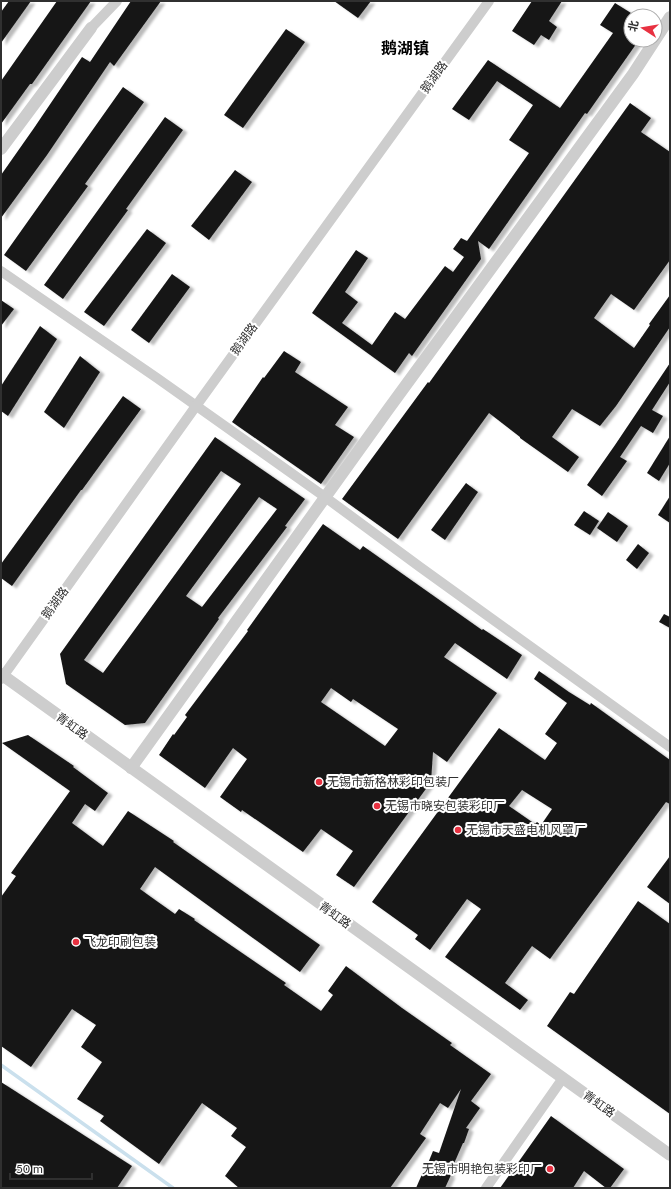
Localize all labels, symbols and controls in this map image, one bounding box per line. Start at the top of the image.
north arrow [623,8,663,48]
text: 北 [625,19,640,33]
district label: 鹅湖镇 [381,38,429,57]
street label: 鹅湖路 [417,58,450,96]
street label: 鹅湖路 [227,320,260,358]
street label: 鹅湖路 [38,584,71,622]
street label: 青虹路 [53,709,91,742]
place label: 无锡市新格林彩印包装厂 [327,774,459,789]
marker: 无锡市新格林彩印包装厂 [314,777,324,787]
place label: 无锡市晓安包装彩印厂 [385,798,505,813]
marker: 无锡市晓安包装彩印厂 [372,801,382,811]
place label: 无锡市天盛电机风罩厂 [466,822,586,837]
marker: 无锡市天盛电机风罩厂 [453,825,463,835]
street label: 青虹路 [316,898,354,931]
place label: 飞龙印刷包装 [84,934,156,949]
marker: 飞龙印刷包装 [71,937,81,947]
street label: 青虹路 [580,1087,618,1120]
scale bar [10,1155,92,1181]
text: 50 m [16,1161,43,1176]
place label: 无锡市明艳包装彩印厂 [422,1161,542,1176]
marker: 无锡市明艳包装彩印厂 [545,1164,555,1174]

